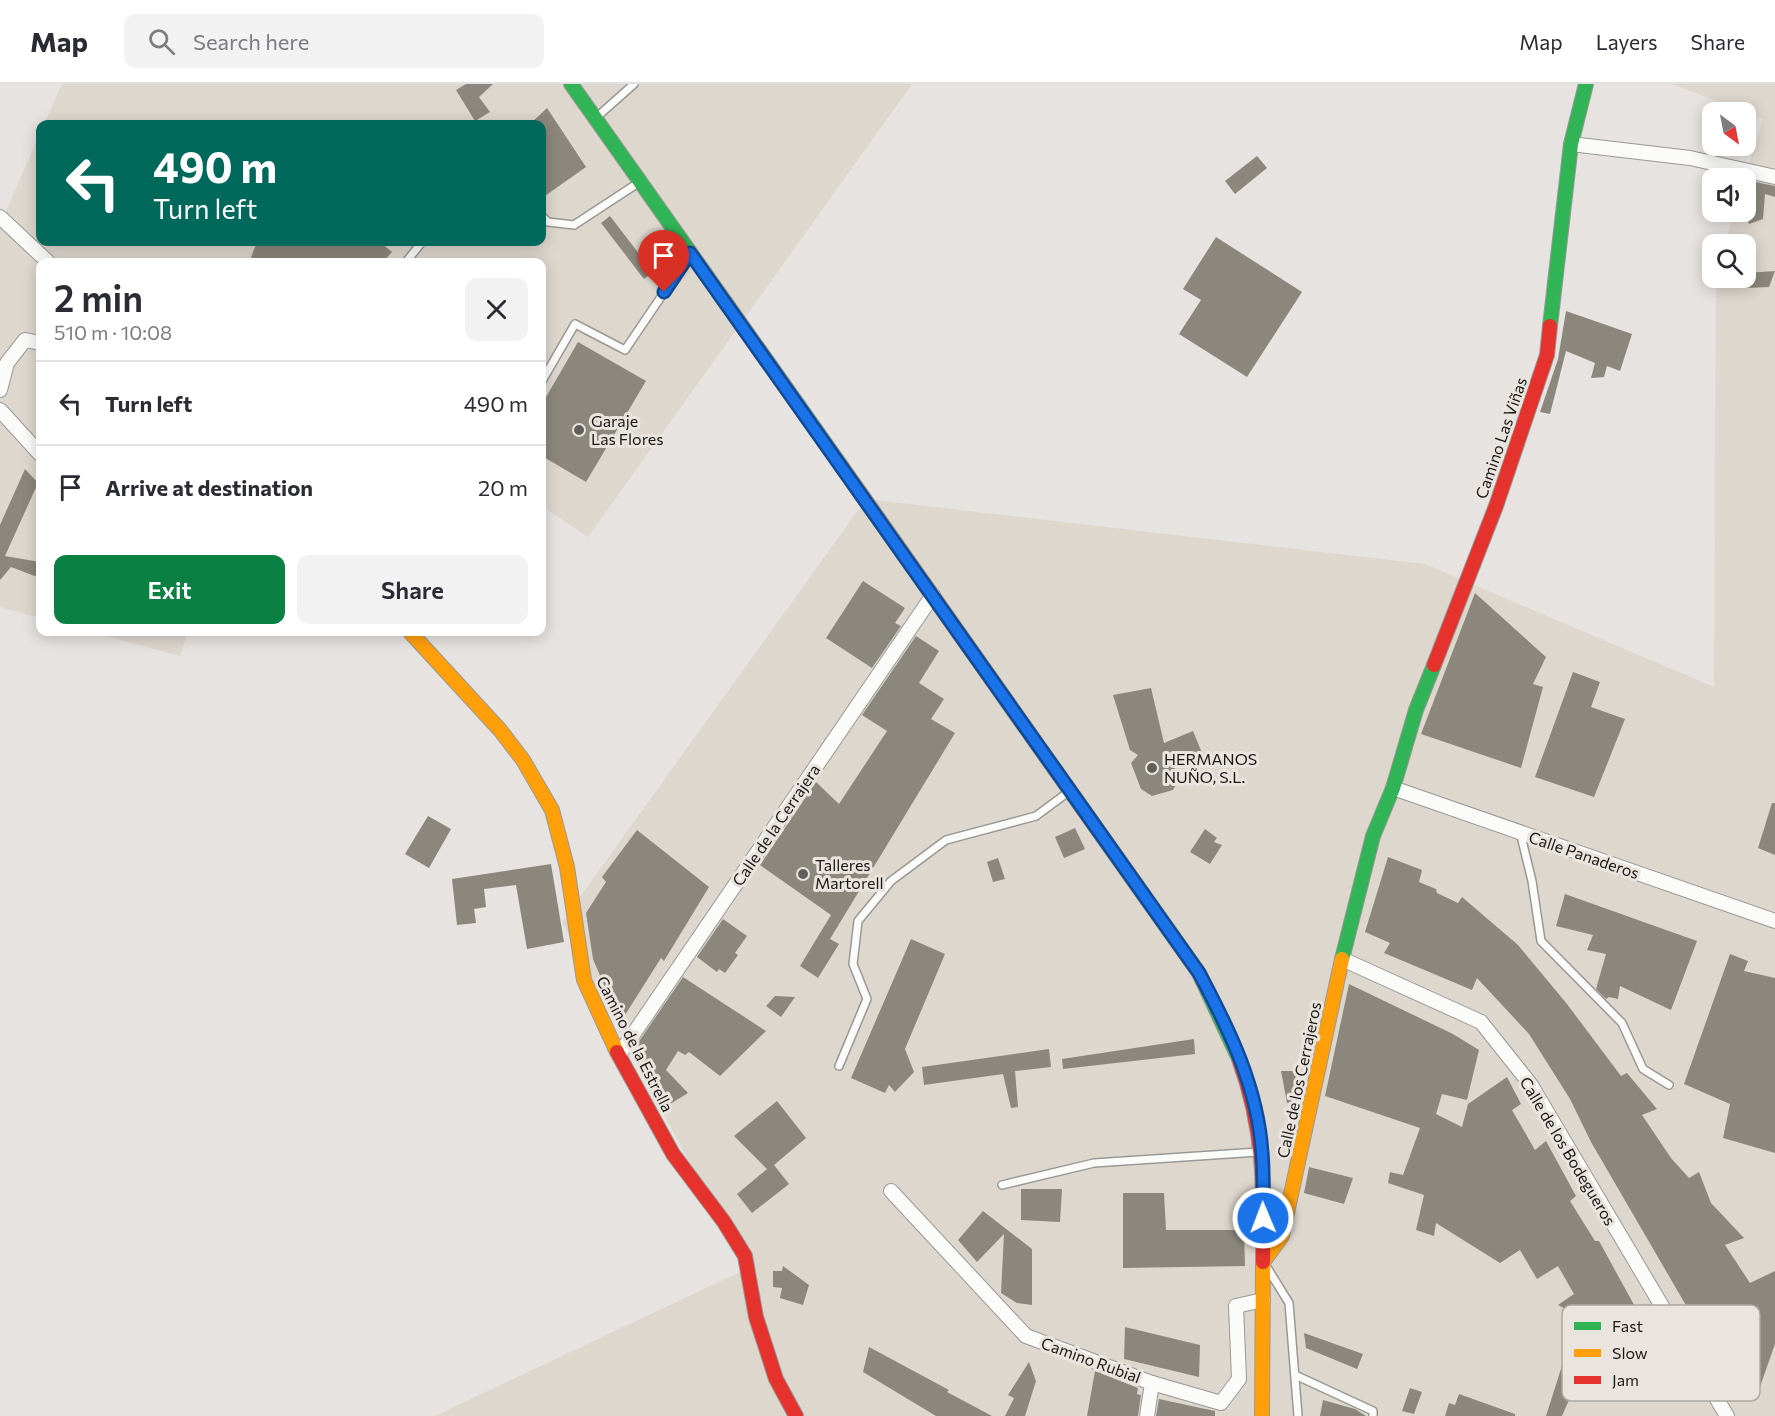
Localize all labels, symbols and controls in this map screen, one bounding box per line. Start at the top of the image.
search box [124,14,544,68]
text: Map [30,24,88,58]
icon: search [145,25,178,58]
text: Search here [193,28,309,55]
text: Map [1519,29,1563,54]
text: Layers [1596,29,1658,54]
text: Share [1691,29,1745,54]
north arrow [1702,102,1756,156]
map controls [1702,102,1756,288]
text: 490 m [153,140,277,192]
icon: left [54,144,132,222]
button: sound [1702,168,1756,222]
text: Turn left [153,192,257,225]
pin [638,230,689,292]
button: search [1702,234,1756,288]
icon: arrive [647,239,680,272]
text: 2 min [54,275,143,319]
button: close [465,278,528,341]
text: 510 m · 10:08 [54,320,172,344]
street label: Camino Las Viñas [1471,375,1530,501]
icon: left [54,387,87,420]
text: Turn left [105,390,192,417]
text: 490 m [464,390,528,417]
place label: Garaje Las Flores [591,411,664,448]
marker: Garaje Las Flores [572,423,586,437]
icon: arrive [54,471,87,504]
text: Arrive at destination [105,474,313,501]
text: 20 m [478,474,528,501]
button: Exit [54,555,285,624]
button: Share [297,555,528,624]
place label: HERMANOS NUÑO, S.L. [1164,749,1257,786]
street label: Calle de la Cerrajera [728,760,823,889]
marker: HERMANOS NUÑO, S.L. [1145,761,1159,775]
street label: Calle Panaderos [1527,827,1642,882]
place label: Talleres Martorell [815,855,884,892]
marker: Talleres Martorell [796,867,810,881]
street label: Camino de la Estrella [593,973,678,1115]
street label: Calle de los Cerrajeros [1273,1000,1324,1160]
street label: Calle de los Bodegueros [1517,1073,1620,1228]
position arrow [1231,1186,1295,1250]
legend [1562,1305,1760,1401]
text: Fast [1612,1316,1643,1335]
street label: Camino Rubial [1039,1333,1144,1386]
text: Slow [1612,1343,1648,1362]
text: Jam [1612,1370,1639,1389]

